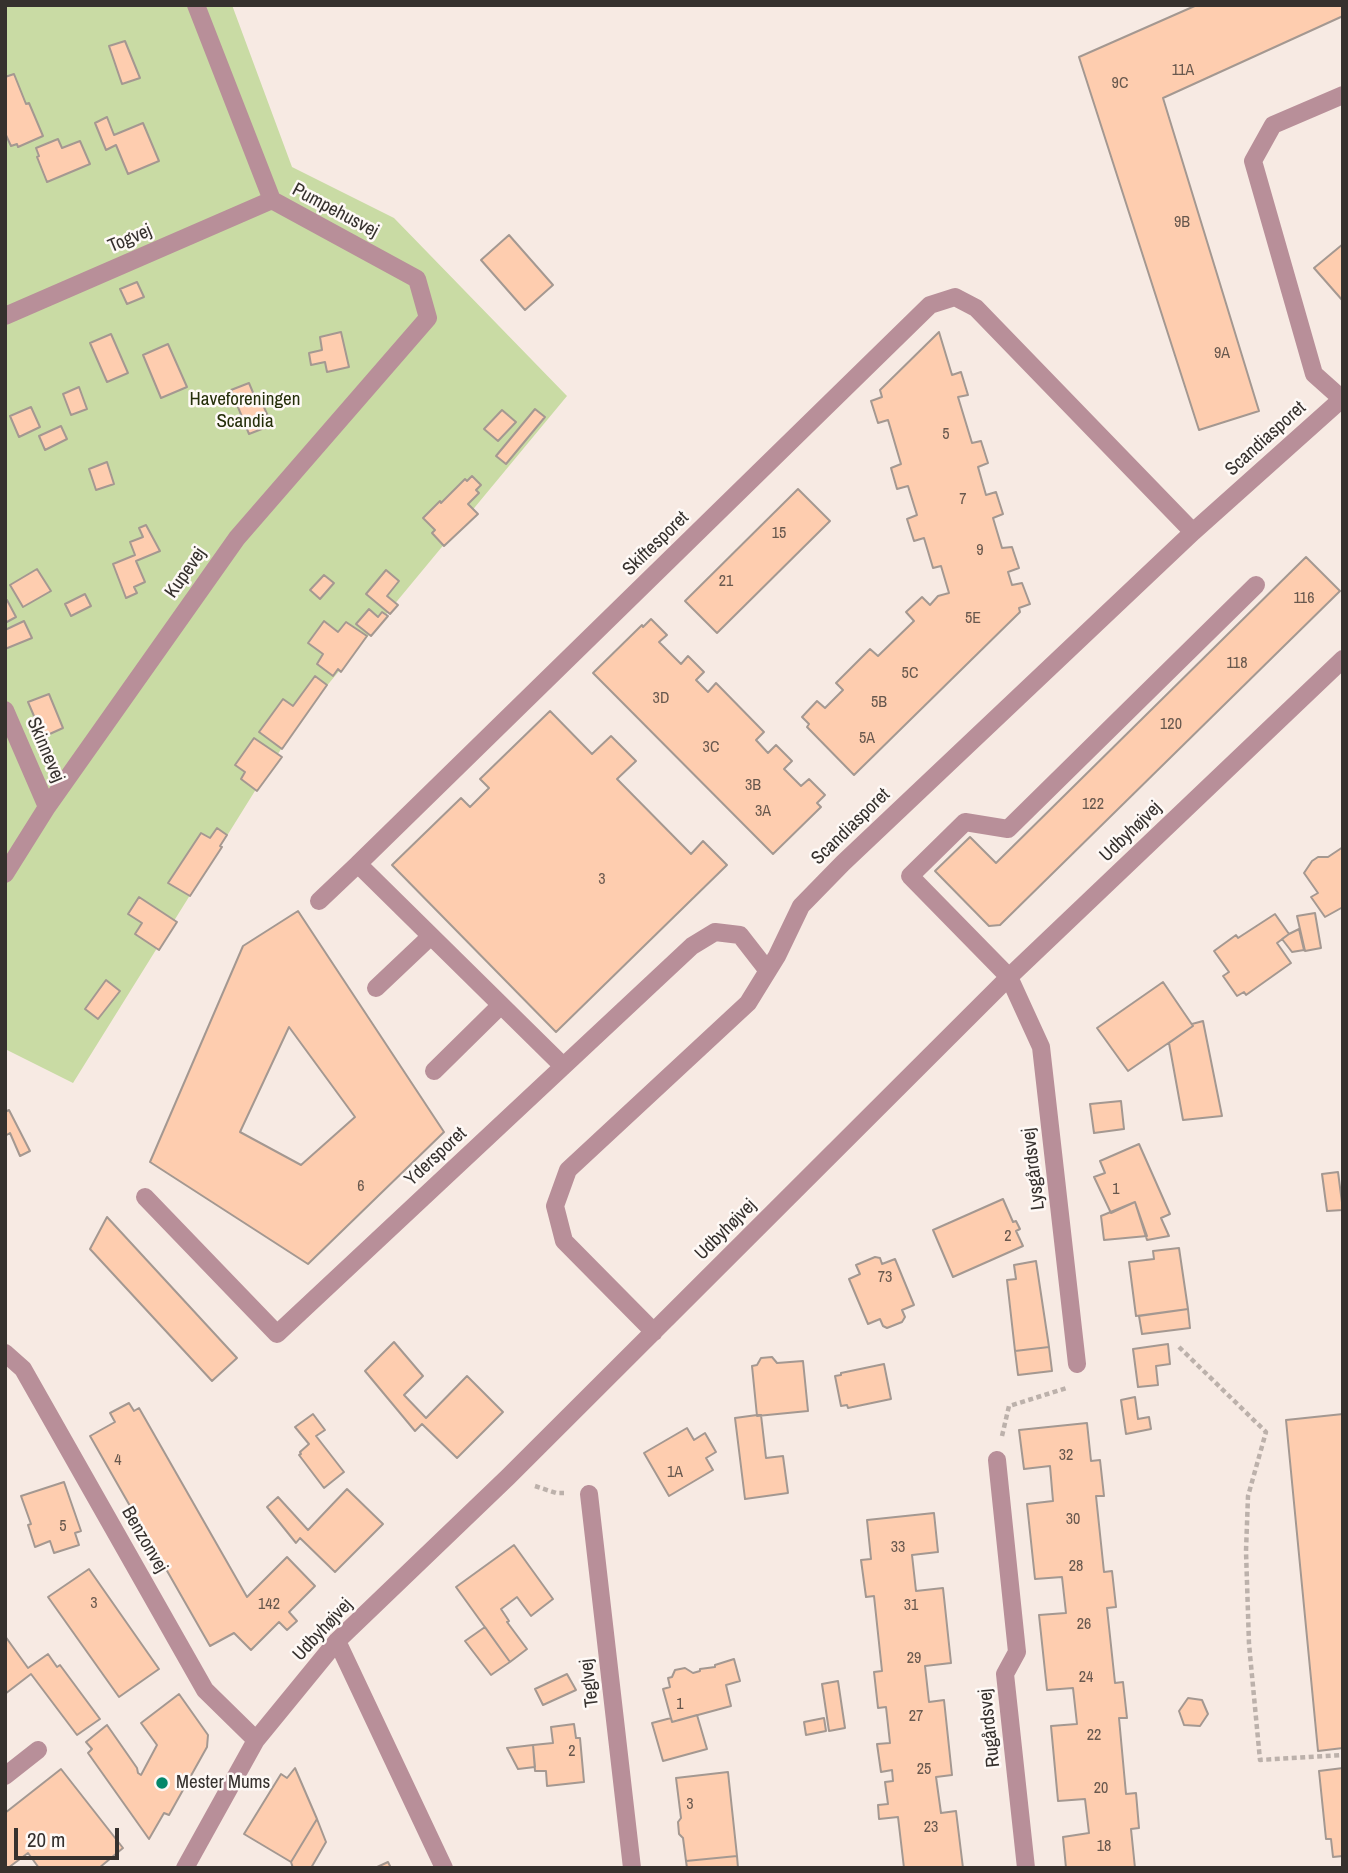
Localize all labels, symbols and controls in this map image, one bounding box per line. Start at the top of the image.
house number: 11A [1172,61,1194,81]
house number: 9C [1112,74,1128,94]
street label: Pumpehusvej [288,179,382,243]
house number: 9B [1174,213,1190,233]
street label: Togvej [105,220,155,258]
house number: 9A [1214,344,1230,364]
park label: Haveforeningen Scandia [190,389,300,433]
street label: Scandiasporet [1221,397,1311,481]
house number: 5 [942,425,950,445]
house number: 7 [959,490,967,510]
street label: Skiftesporet [618,507,694,581]
house number: 15 [772,524,786,544]
house number: 9 [976,541,984,561]
street label: Kupevej [161,543,211,603]
house number: 21 [719,572,733,592]
house number: 116 [1294,589,1314,609]
house number: 5E [965,609,981,629]
house number: 118 [1227,654,1247,674]
house number: 5C [902,664,918,684]
house number: 3D [653,689,669,709]
house number: 5B [871,693,887,713]
street label: Skinnevej [21,714,69,786]
house number: 120 [1160,715,1182,735]
house number: 5A [859,729,875,749]
house number: 3C [703,738,719,758]
house number: 3B [745,776,761,796]
street label: Scandiasporet [807,784,895,870]
house number: 122 [1082,795,1104,815]
street label: Udbyhøjvej [1095,797,1167,867]
house number: 3A [755,802,771,822]
house number: 3 [598,870,606,890]
street label: Ydersporet [400,1123,472,1191]
street label: Lysgårdsvej [1018,1127,1050,1211]
house number: 6 [357,1177,365,1197]
house number: 1 [1112,1180,1120,1200]
street label: Udbyhøjvej [691,1195,761,1265]
house number: 2 [1004,1227,1012,1247]
house number: 73 [878,1268,892,1288]
house number: 32 [1059,1446,1073,1466]
house number: 4 [114,1451,122,1471]
house number: 1A [667,1463,683,1483]
street label: Benzonvej [116,1503,172,1577]
house number: 30 [1066,1510,1080,1530]
house number: 5 [59,1517,67,1537]
house number: 33 [891,1538,905,1558]
house number: 28 [1069,1557,1083,1577]
house number: 3 [90,1594,98,1614]
street label: Udbyhøjvej [288,1594,358,1666]
house number: 142 [258,1595,280,1615]
house number: 31 [904,1596,918,1616]
house number: 26 [1077,1615,1091,1635]
house number: 29 [907,1649,921,1669]
street label: Teglvej [576,1658,604,1708]
house number: 24 [1079,1668,1093,1688]
street label: Rugårdsvej [975,1688,1005,1768]
house number: 1 [676,1695,684,1715]
house number: 27 [909,1707,923,1727]
house number: 22 [1087,1726,1101,1746]
house number: 2 [568,1742,576,1762]
house number: 25 [917,1760,931,1780]
place label: Mester Mums [176,1772,270,1794]
marker: Mester Mums [154,1775,170,1791]
house number: 20 [1094,1779,1108,1799]
house number: 3 [686,1795,694,1815]
scale bar [18,1814,122,1858]
house number: 23 [924,1818,938,1838]
text: 20 m [27,1825,65,1854]
house number: 18 [1097,1837,1111,1857]

